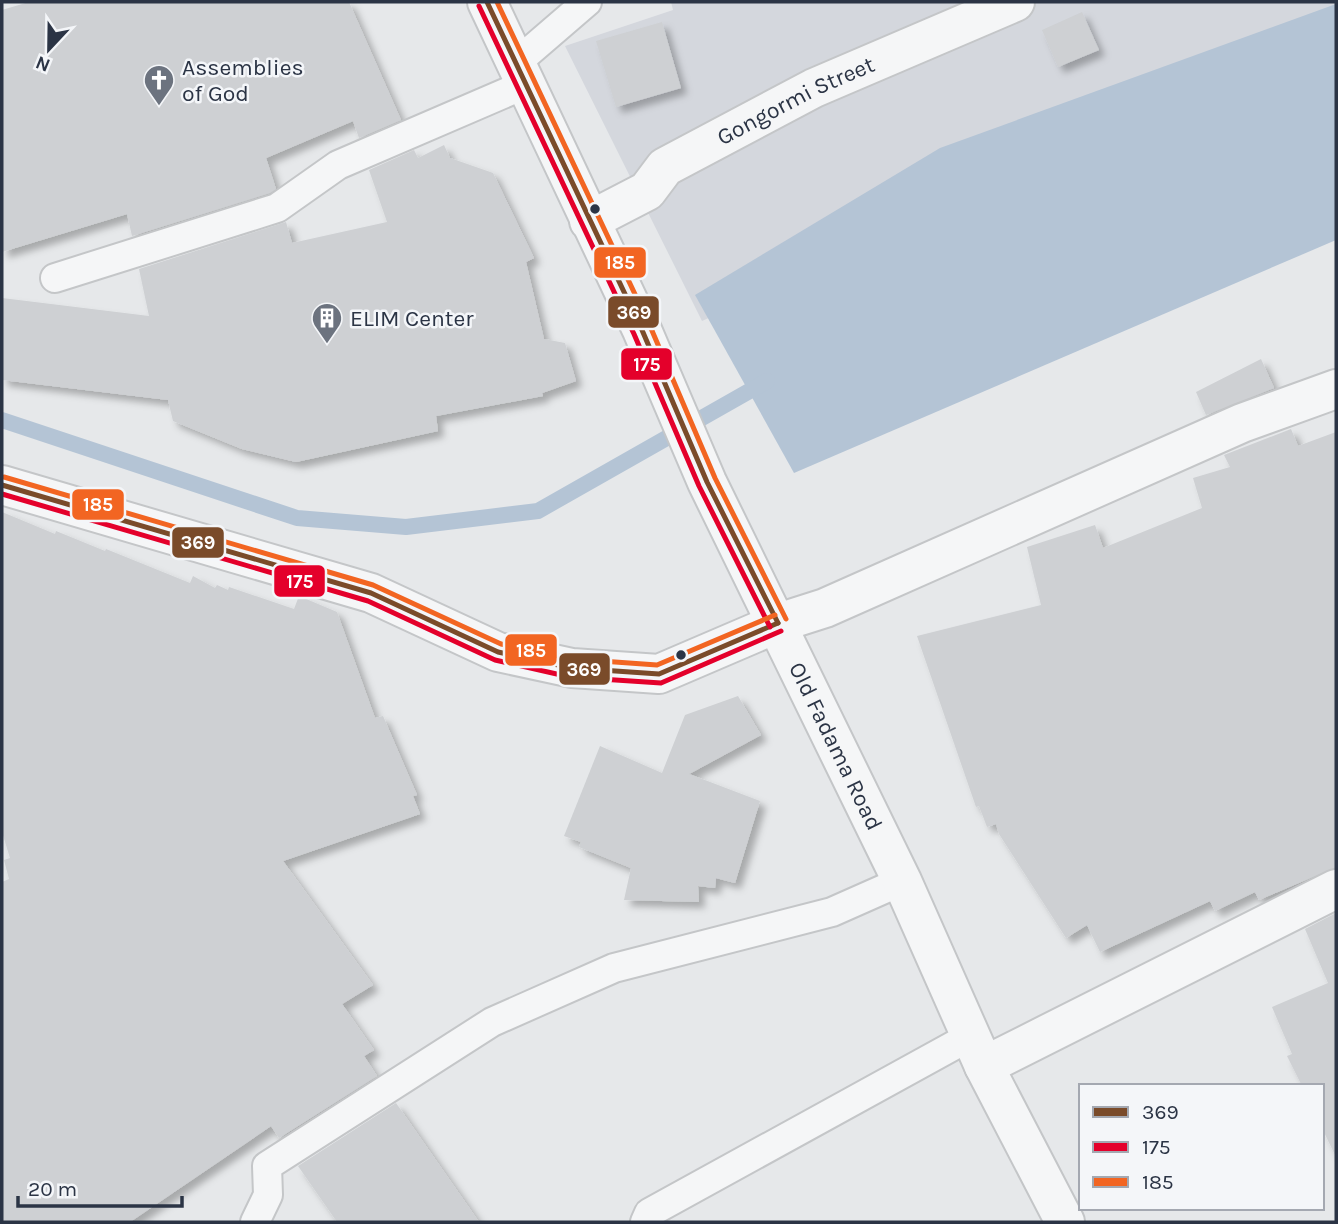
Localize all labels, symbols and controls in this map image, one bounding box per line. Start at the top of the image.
north arrow [14,14,84,84]
street label: Gongormi Street [712,50,879,151]
text: N [33,51,53,77]
place label: Assemblies of God [182,54,304,107]
church icon: Assemblies of God [142,63,176,107]
unlabelled marker [588,202,602,216]
line badge: 185 [593,246,647,279]
text: 185 [605,252,635,274]
line badge: 369 [607,295,660,329]
building icon: ELIM Center [310,301,344,345]
text: 369 [617,302,651,324]
place label: ELIM Center [350,305,474,332]
line badge: 175 [620,347,673,381]
text: 175 [633,354,661,376]
line badge: 185 [71,488,125,521]
text: 185 [83,494,113,516]
line badge: 369 [171,526,225,559]
text: 369 [181,532,215,554]
line badge: 175 [273,564,326,598]
text: 175 [286,571,314,593]
line badge: 185 [504,633,558,667]
text: 185 [516,640,546,662]
unlabelled marker [674,648,688,662]
line badge: 369 [558,652,611,686]
street label: Old Fadama Road [784,658,888,834]
text: 369 [567,659,601,681]
legend [1079,1084,1324,1210]
text: 369 [1142,1100,1179,1124]
text: 175 [1142,1135,1171,1159]
scale bar [18,1164,182,1208]
text: 185 [1142,1170,1174,1194]
text: 20 m [28,1177,77,1201]

